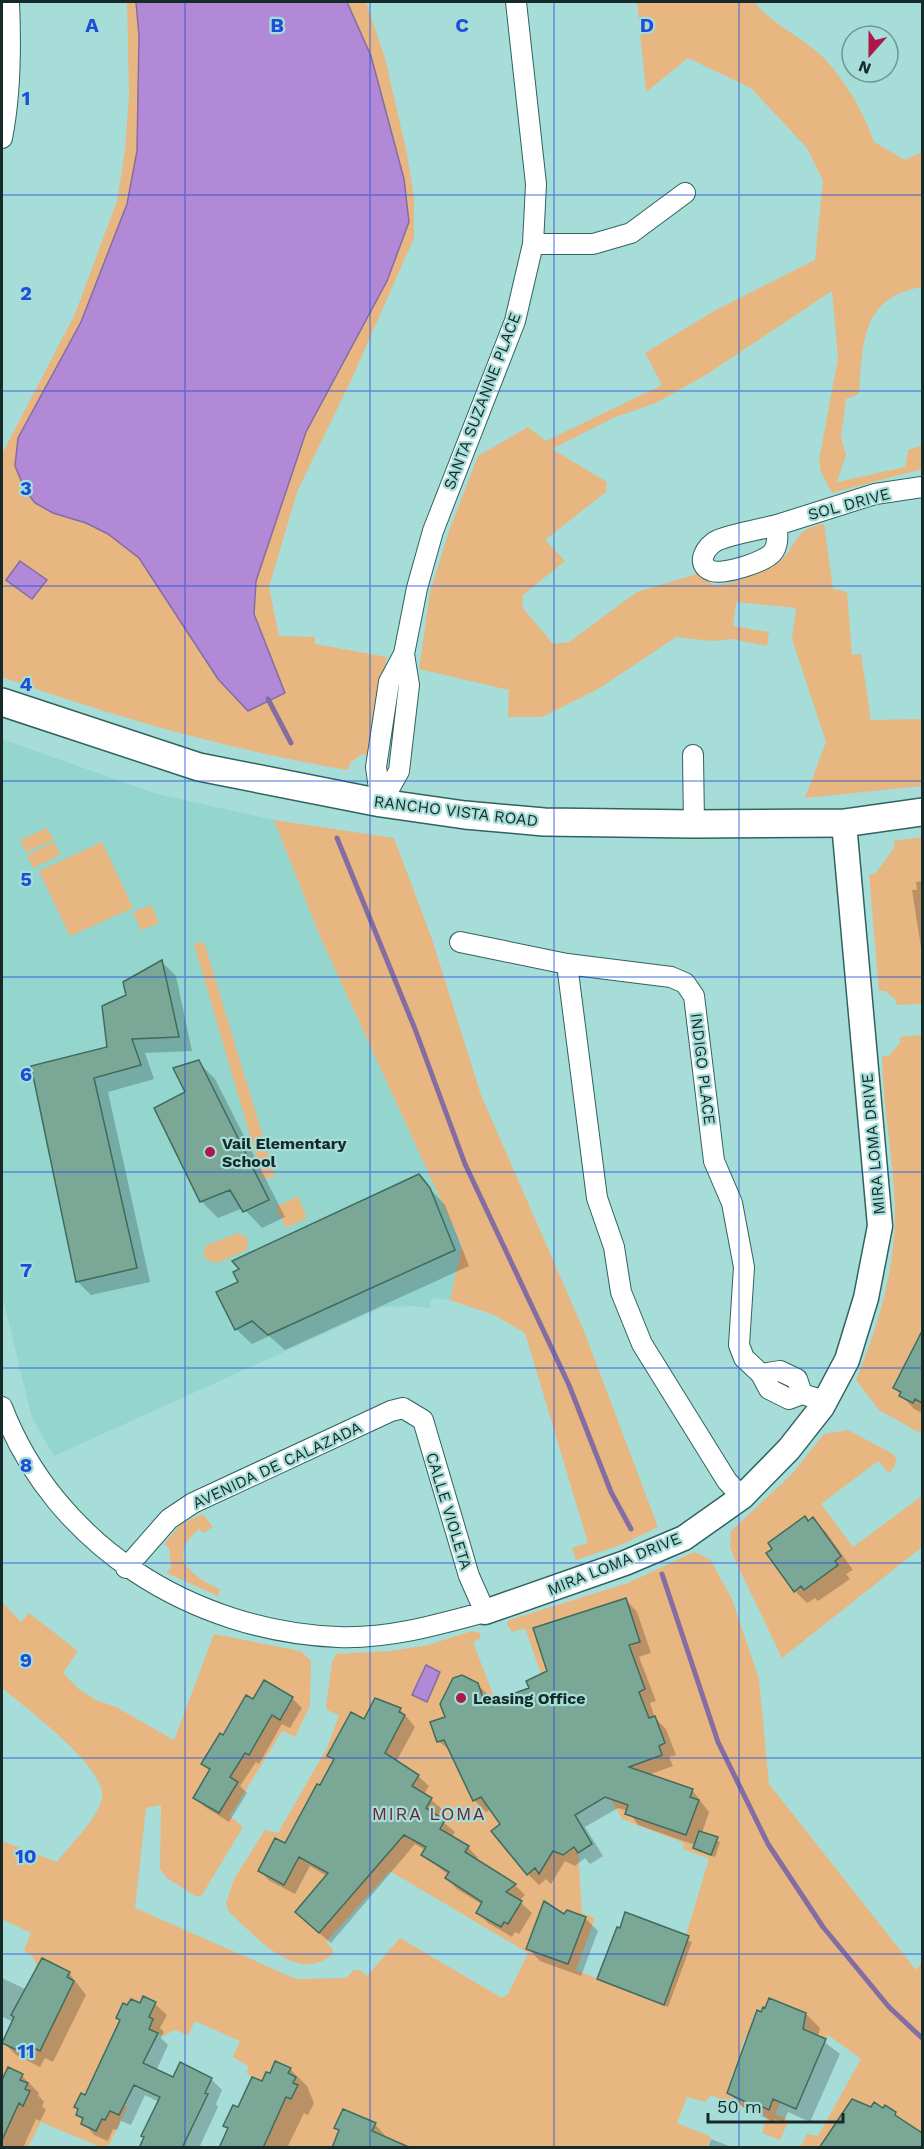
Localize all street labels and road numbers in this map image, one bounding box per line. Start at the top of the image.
street label: SANTA SUZANNE PLACE [439,310,525,492]
street label: SOL DRIVE [806,484,892,524]
street label: RANCHO VISTA ROAD [373,791,539,831]
street label: INDIGO PLACE [687,1012,719,1126]
street label: MIRA LOMA DRIVE [857,1072,889,1216]
street label: AVENIDA DE CALAZADA [189,1417,365,1513]
street label: CALLE VIOLETA [422,1450,476,1572]
street label: MIRA LOMA DRIVE [545,1529,683,1599]

